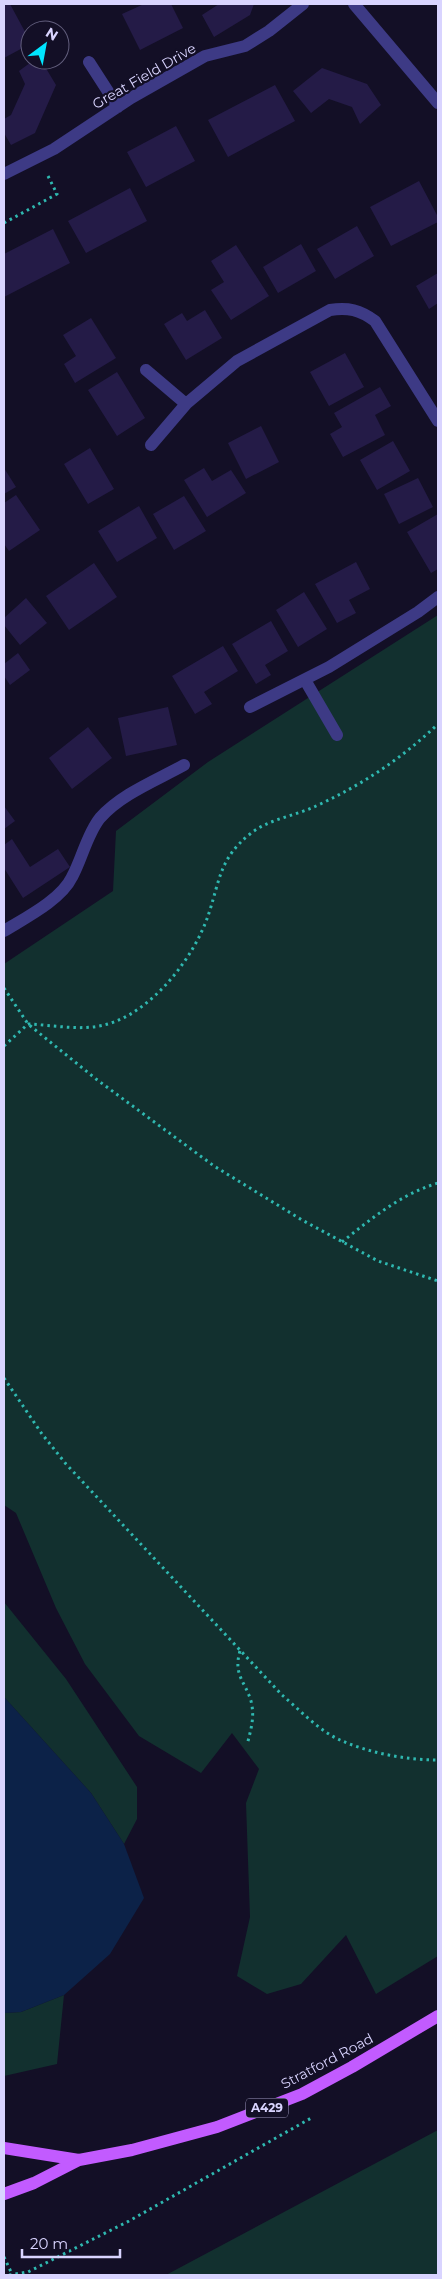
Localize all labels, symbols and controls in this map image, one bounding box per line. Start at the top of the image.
north arrow [20,20,70,70]
text: N [42,23,61,45]
street label: Great Field Drive [89,39,199,113]
street label: Stratford Road [278,2029,376,2093]
road number: A429 [246,2098,288,2118]
scale bar [22,2226,120,2258]
text: 20 m [30,2234,68,2253]

